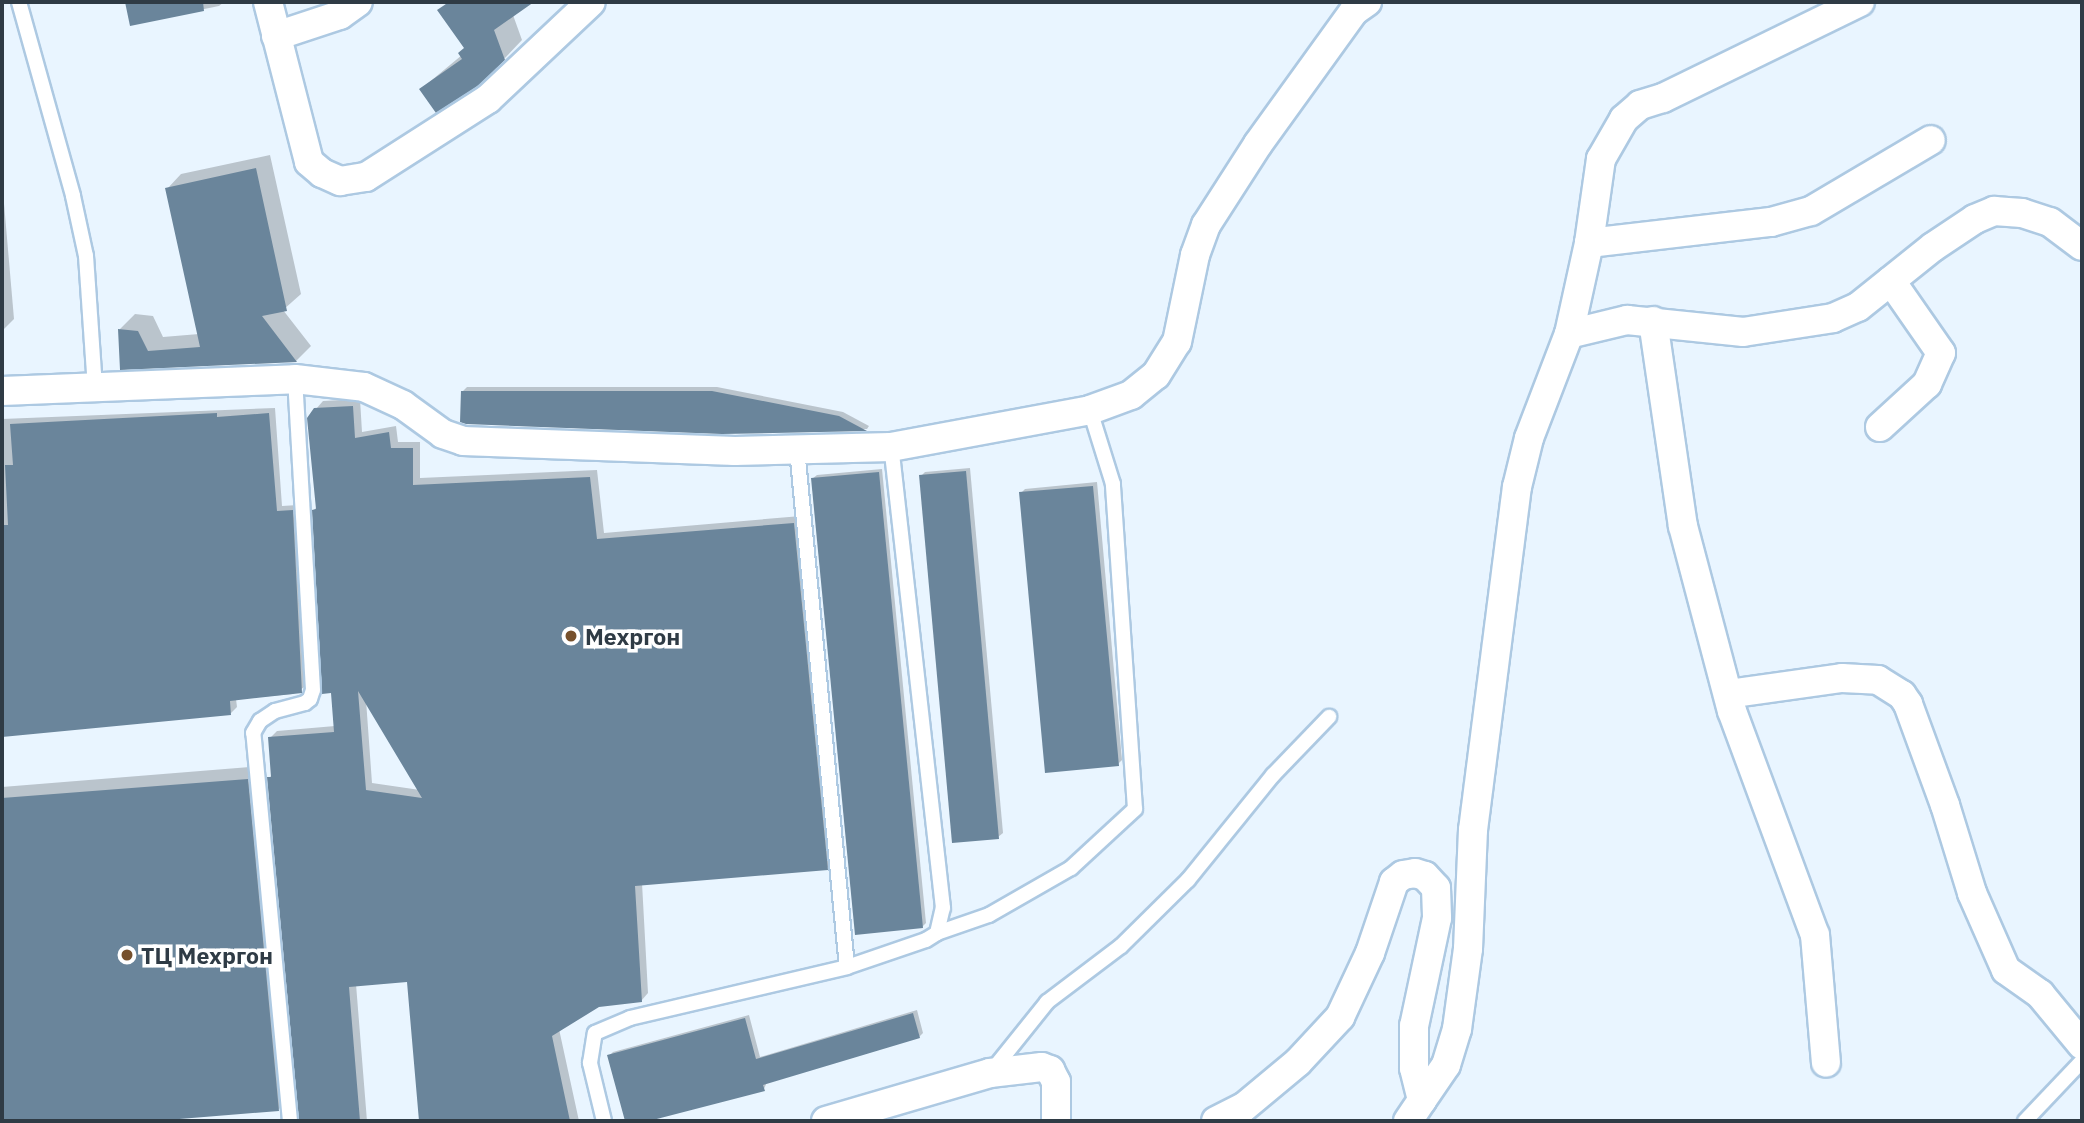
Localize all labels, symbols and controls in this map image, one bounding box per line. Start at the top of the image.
place label: Мехргон [585,622,680,650]
marker: Мехргон [563,628,579,644]
place label: ТЦ Мехргон [141,941,273,969]
marker: ТЦ Мехргон [119,947,135,963]

